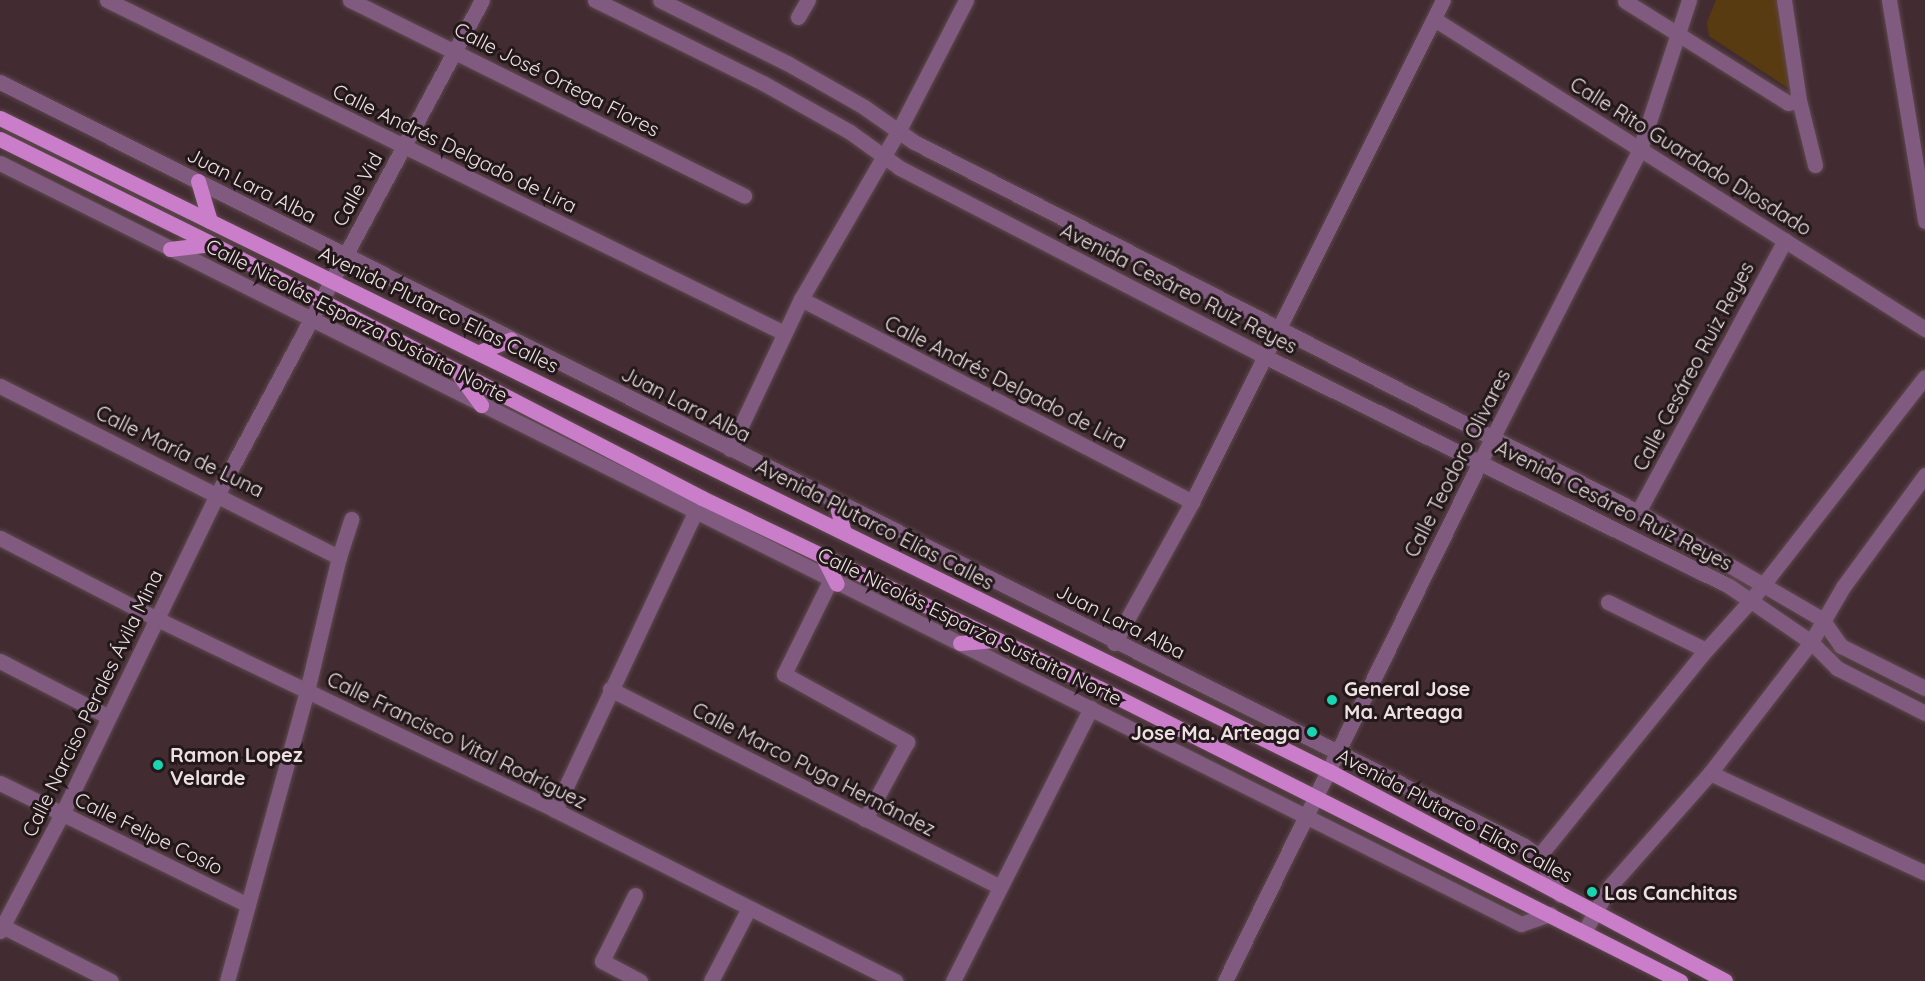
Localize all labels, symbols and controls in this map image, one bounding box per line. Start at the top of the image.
street label: Calle José Ortega Flores [450,17,664,141]
street label: Calle Rito Guardado Diosdado [1566,72,1816,240]
street label: Calle Andrés Delgado de Lira [329,78,581,218]
street label: Juan Lara Alba [183,142,321,228]
street label: Calle Vid [327,148,387,230]
street label: Avenida Cesáreo Ruiz Reyes [1057,218,1301,358]
street label: Calle Nicolás Esparza Sustaita Norte [202,233,512,407]
street label: Avenida Plutarco Elías Calles [315,240,563,378]
street label: Calle Cesáreo Ruiz Reyes [1628,257,1758,475]
street label: Calle Andrés Delgado de Lira [881,310,1131,454]
street label: Juan Lara Alba [617,361,755,447]
street label: Calle Teodoro Olivares [1399,365,1515,561]
street label: Calle María de Luna [92,400,268,502]
street label: Avenida Cesáreo Ruiz Reyes [1492,435,1736,575]
street label: Avenida Plutarco Elías Calles [752,453,998,595]
street label: Calle Nicolás Esparza Sustaita Norte [814,542,1126,710]
street label: Calle Narciso Perales Ávila Mina [17,566,167,840]
street label: Juan Lara Alba [1052,578,1190,664]
street label: Calle Francisco Vital Rodríguez [323,667,591,813]
place label: General Jose Ma. Arteaga [1344,676,1470,723]
marker: General Jose Ma. Arteaga [1325,693,1339,707]
street label: Calle Marco Puga Hernández [689,697,939,841]
place label: Jose Ma. Arteaga [1131,720,1300,744]
marker: Jose Ma. Arteaga [1305,725,1319,739]
place label: Ramon Lopez Velarde [170,742,303,789]
street label: Avenida Plutarco Elías Calles [1333,743,1577,887]
marker: Ramon Lopez Velarde [151,758,165,772]
street label: Calle Felipe Cosío [71,787,227,879]
place label: Las Canchitas [1604,880,1737,904]
marker: Las Canchitas [1585,885,1599,899]

